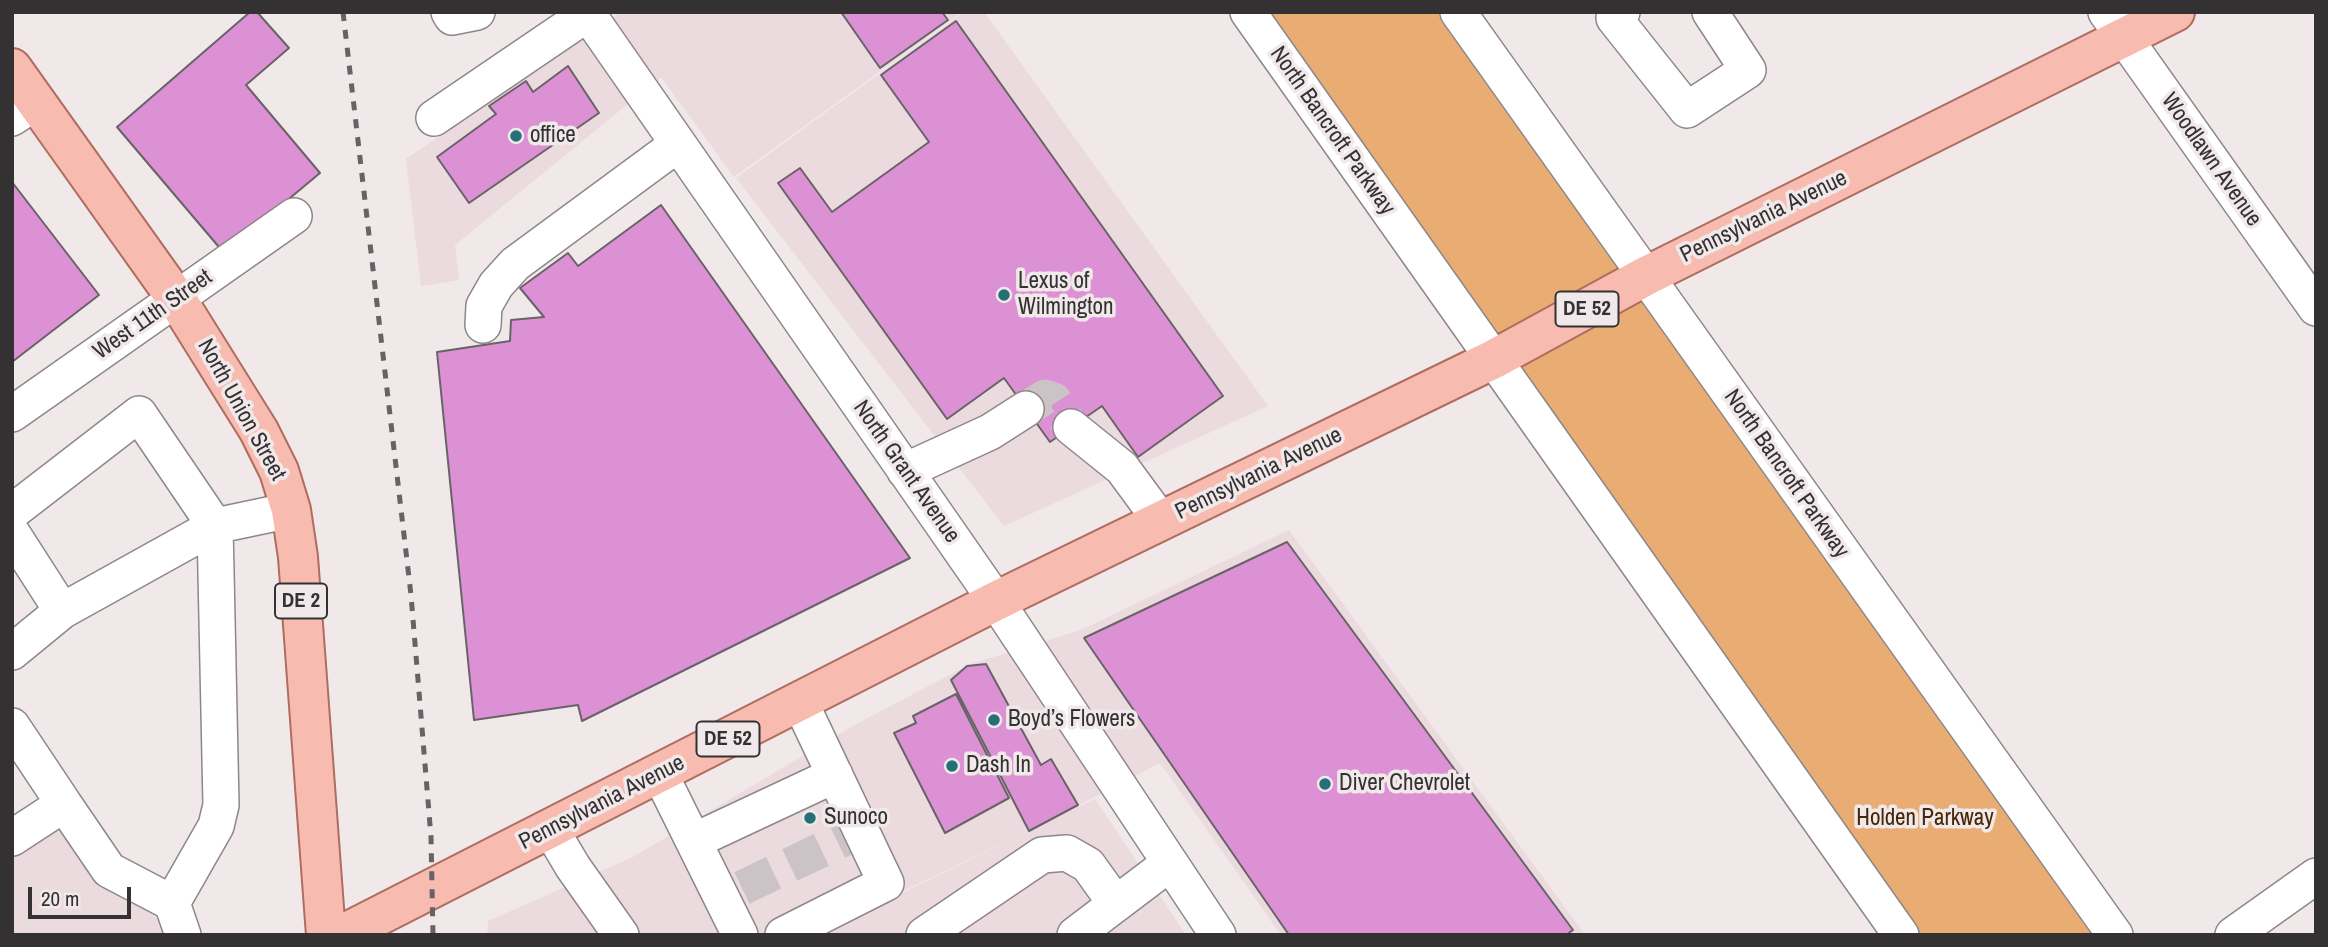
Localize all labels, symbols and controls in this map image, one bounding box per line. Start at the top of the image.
street label: North Bancroft Parkway [1264,42,1400,220]
street label: Woodlawn Avenue [2155,88,2267,232]
place label: office [530,122,576,150]
marker: office [508,128,524,144]
street label: Pennsylvania Avenue [1676,165,1852,269]
street label: West 11th Street [88,264,218,366]
place label: Lexus of Wilmington [1018,268,1113,322]
marker: Lexus of Wilmington [996,287,1012,303]
road number: DE 52 [1556,292,1618,326]
street label: North Union Street [191,335,291,485]
street label: North Bancroft Parkway [1718,385,1854,563]
street label: North Grant Avenue [847,396,965,548]
street label: Pennsylvania Avenue [1171,422,1347,526]
road number: DE 2 [275,584,327,618]
place label: Boyd’s Flowers [1008,706,1136,734]
marker: Boyd’s Flowers [986,712,1002,728]
road number: DE 52 [696,722,760,756]
street label: Pennsylvania Avenue [515,749,689,857]
place label: Dash In [966,752,1031,780]
marker: Dash In [944,758,960,774]
place label: Diver Chevrolet [1339,770,1470,798]
marker: Diver Chevrolet [1317,776,1333,792]
place label: Sunoco [824,804,888,832]
park label: Holden Parkway [1856,805,1994,833]
marker: Sunoco [802,810,818,826]
scale bar [32,874,135,918]
text: 20 m [41,884,79,913]

